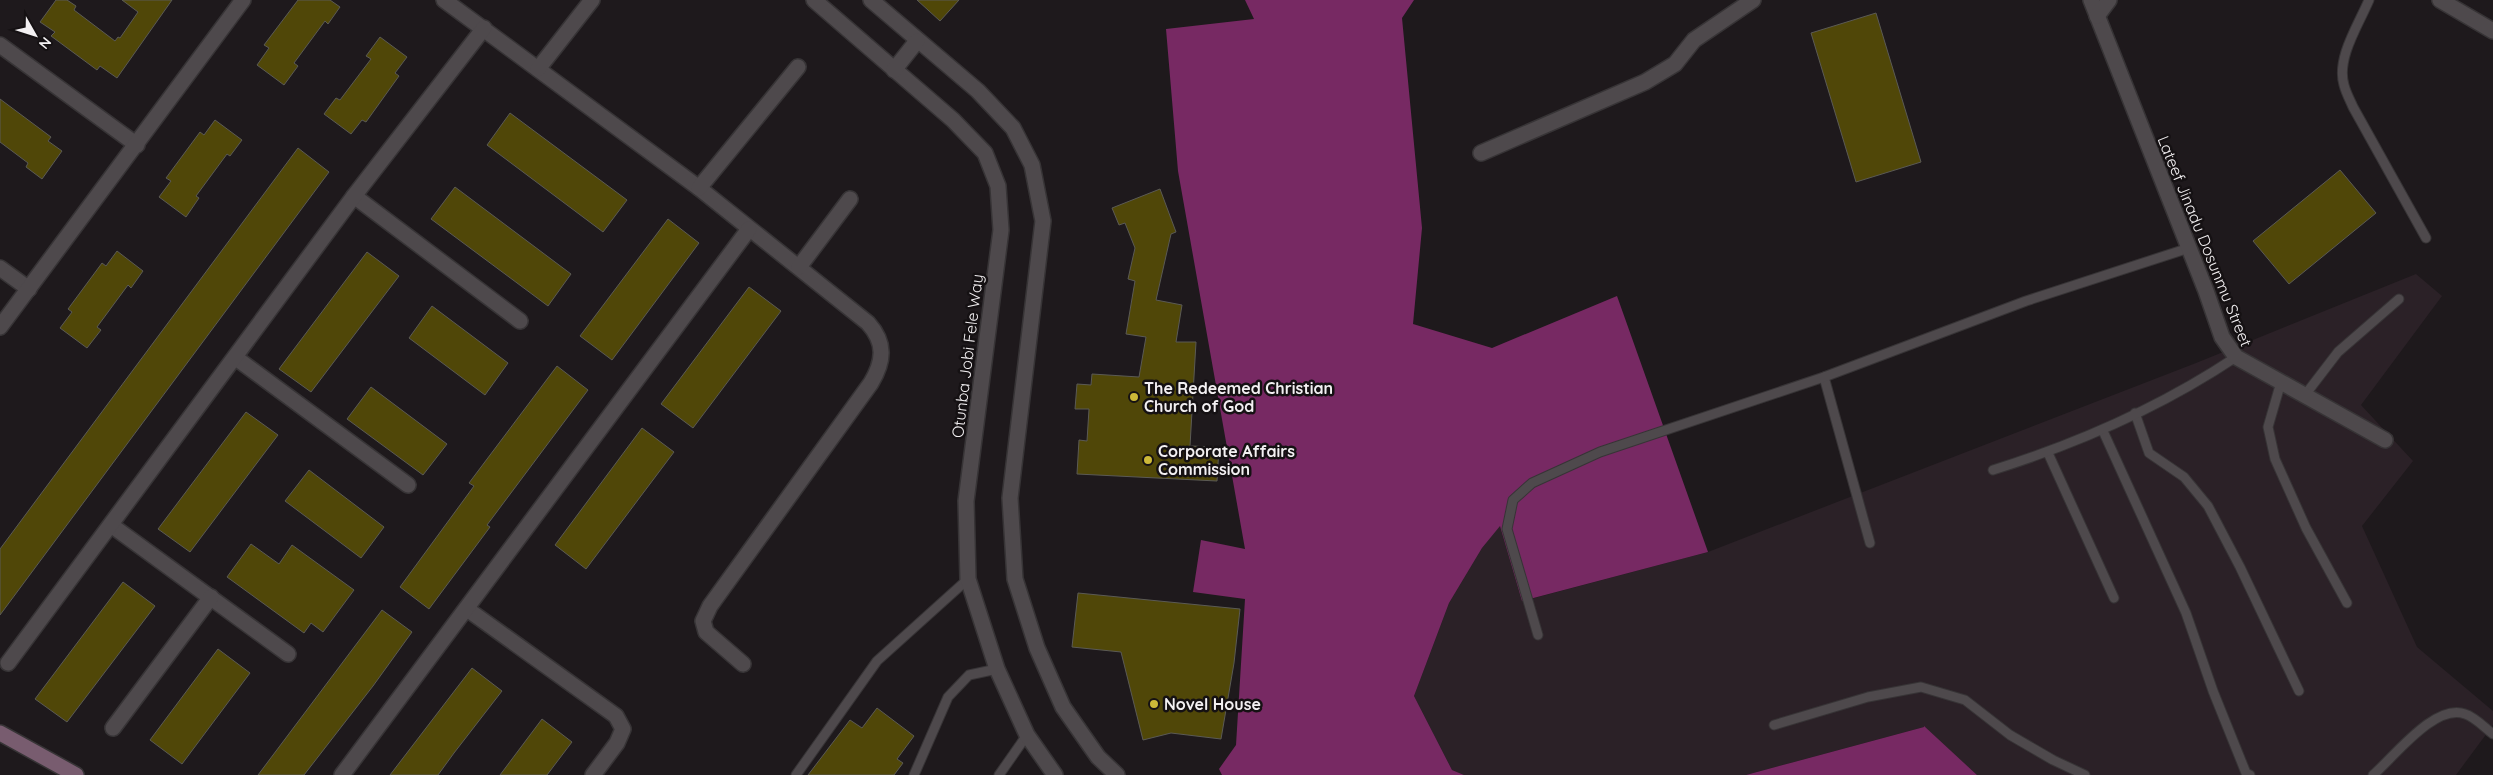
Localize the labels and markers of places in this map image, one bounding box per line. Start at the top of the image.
place label: The Redeemed Christian Church of God [1144,378,1333,416]
marker: The Redeemed Christian Church of God [1128,391,1140,403]
place label: Corporate Affairs Commission [1158,441,1295,479]
marker: Corporate Affairs Commission [1142,454,1154,466]
place label: Novel House [1164,694,1261,714]
marker: Novel House [1148,698,1160,710]

